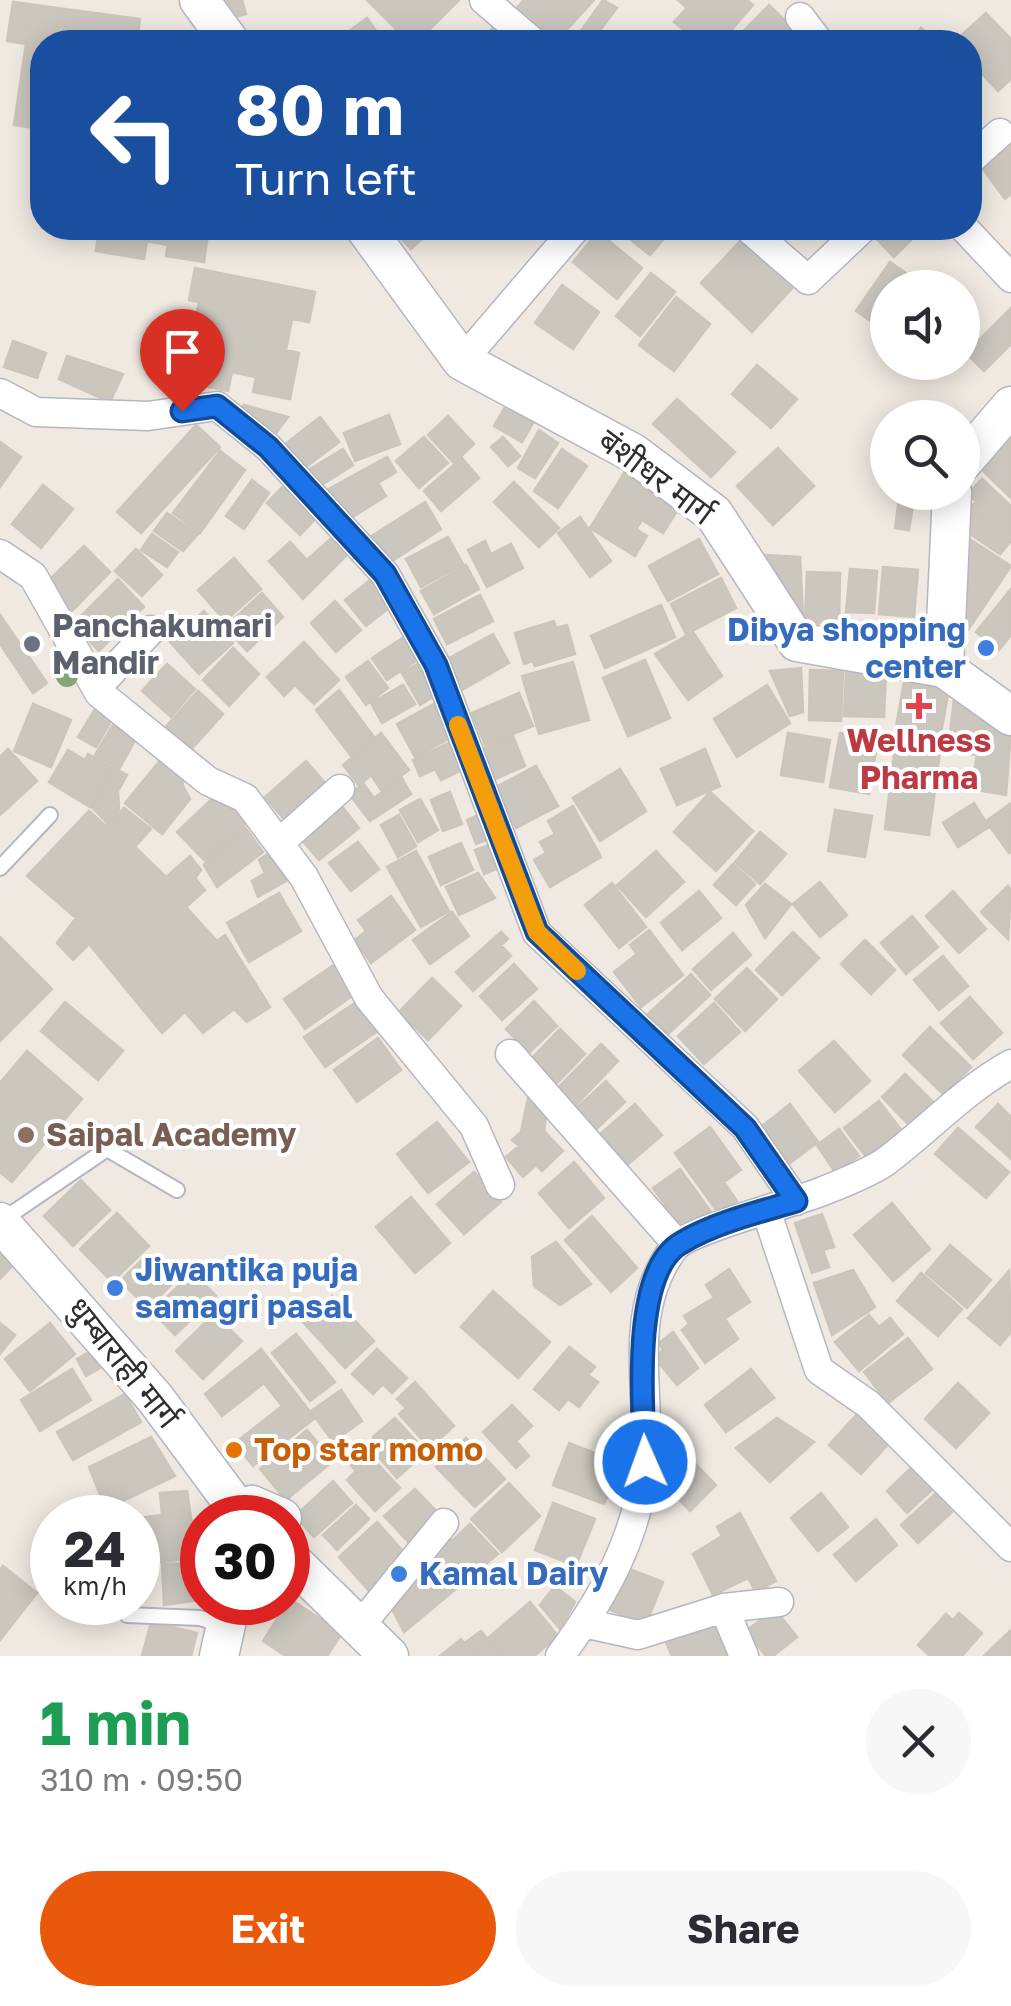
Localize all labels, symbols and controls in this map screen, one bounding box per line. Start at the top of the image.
text: 80 m [235,66,404,150]
icon: left [70,70,200,200]
text: Turn left [235,151,417,205]
map controls [870,270,980,510]
button: sound [870,270,980,380]
pin [140,309,225,412]
icon: arrive [155,324,210,379]
button: search [870,400,980,510]
street label: बंशीधर मार्ग [591,421,723,532]
place label: Panchakumari Mandir [52,606,273,681]
place label: Dibya shopping center [727,610,966,685]
marker: Panchakumari Mandir [21,633,43,655]
marker: Dibya shopping center [975,637,997,659]
marker: Wellness Pharma [908,695,930,717]
place label: Wellness Pharma [847,721,991,796]
place label: Saipal Academy [46,1115,296,1153]
marker: Saipal Academy [15,1124,37,1146]
place label: Jiwantika puja samagri pasal [135,1250,358,1325]
marker: Jiwantika puja samagri pasal [104,1277,126,1299]
street label: धुम्बाराही मार्ग [58,1290,188,1437]
position arrow [593,1410,697,1514]
place label: Top star momo [254,1430,483,1468]
marker: Top star momo [223,1439,245,1461]
speed limit sign: 30 [180,1495,310,1625]
text: 24 [64,1518,126,1578]
place label: Kamal Dairy [419,1554,608,1592]
marker: Kamal Dairy [388,1563,410,1585]
text: km/h [63,1570,127,1601]
text: 1 min [40,1686,191,1758]
button: close [866,1689,971,1794]
text: 310 m · 09:50 [40,1760,243,1798]
button: Exit [40,1871,496,1986]
button: Share [516,1871,971,1986]

